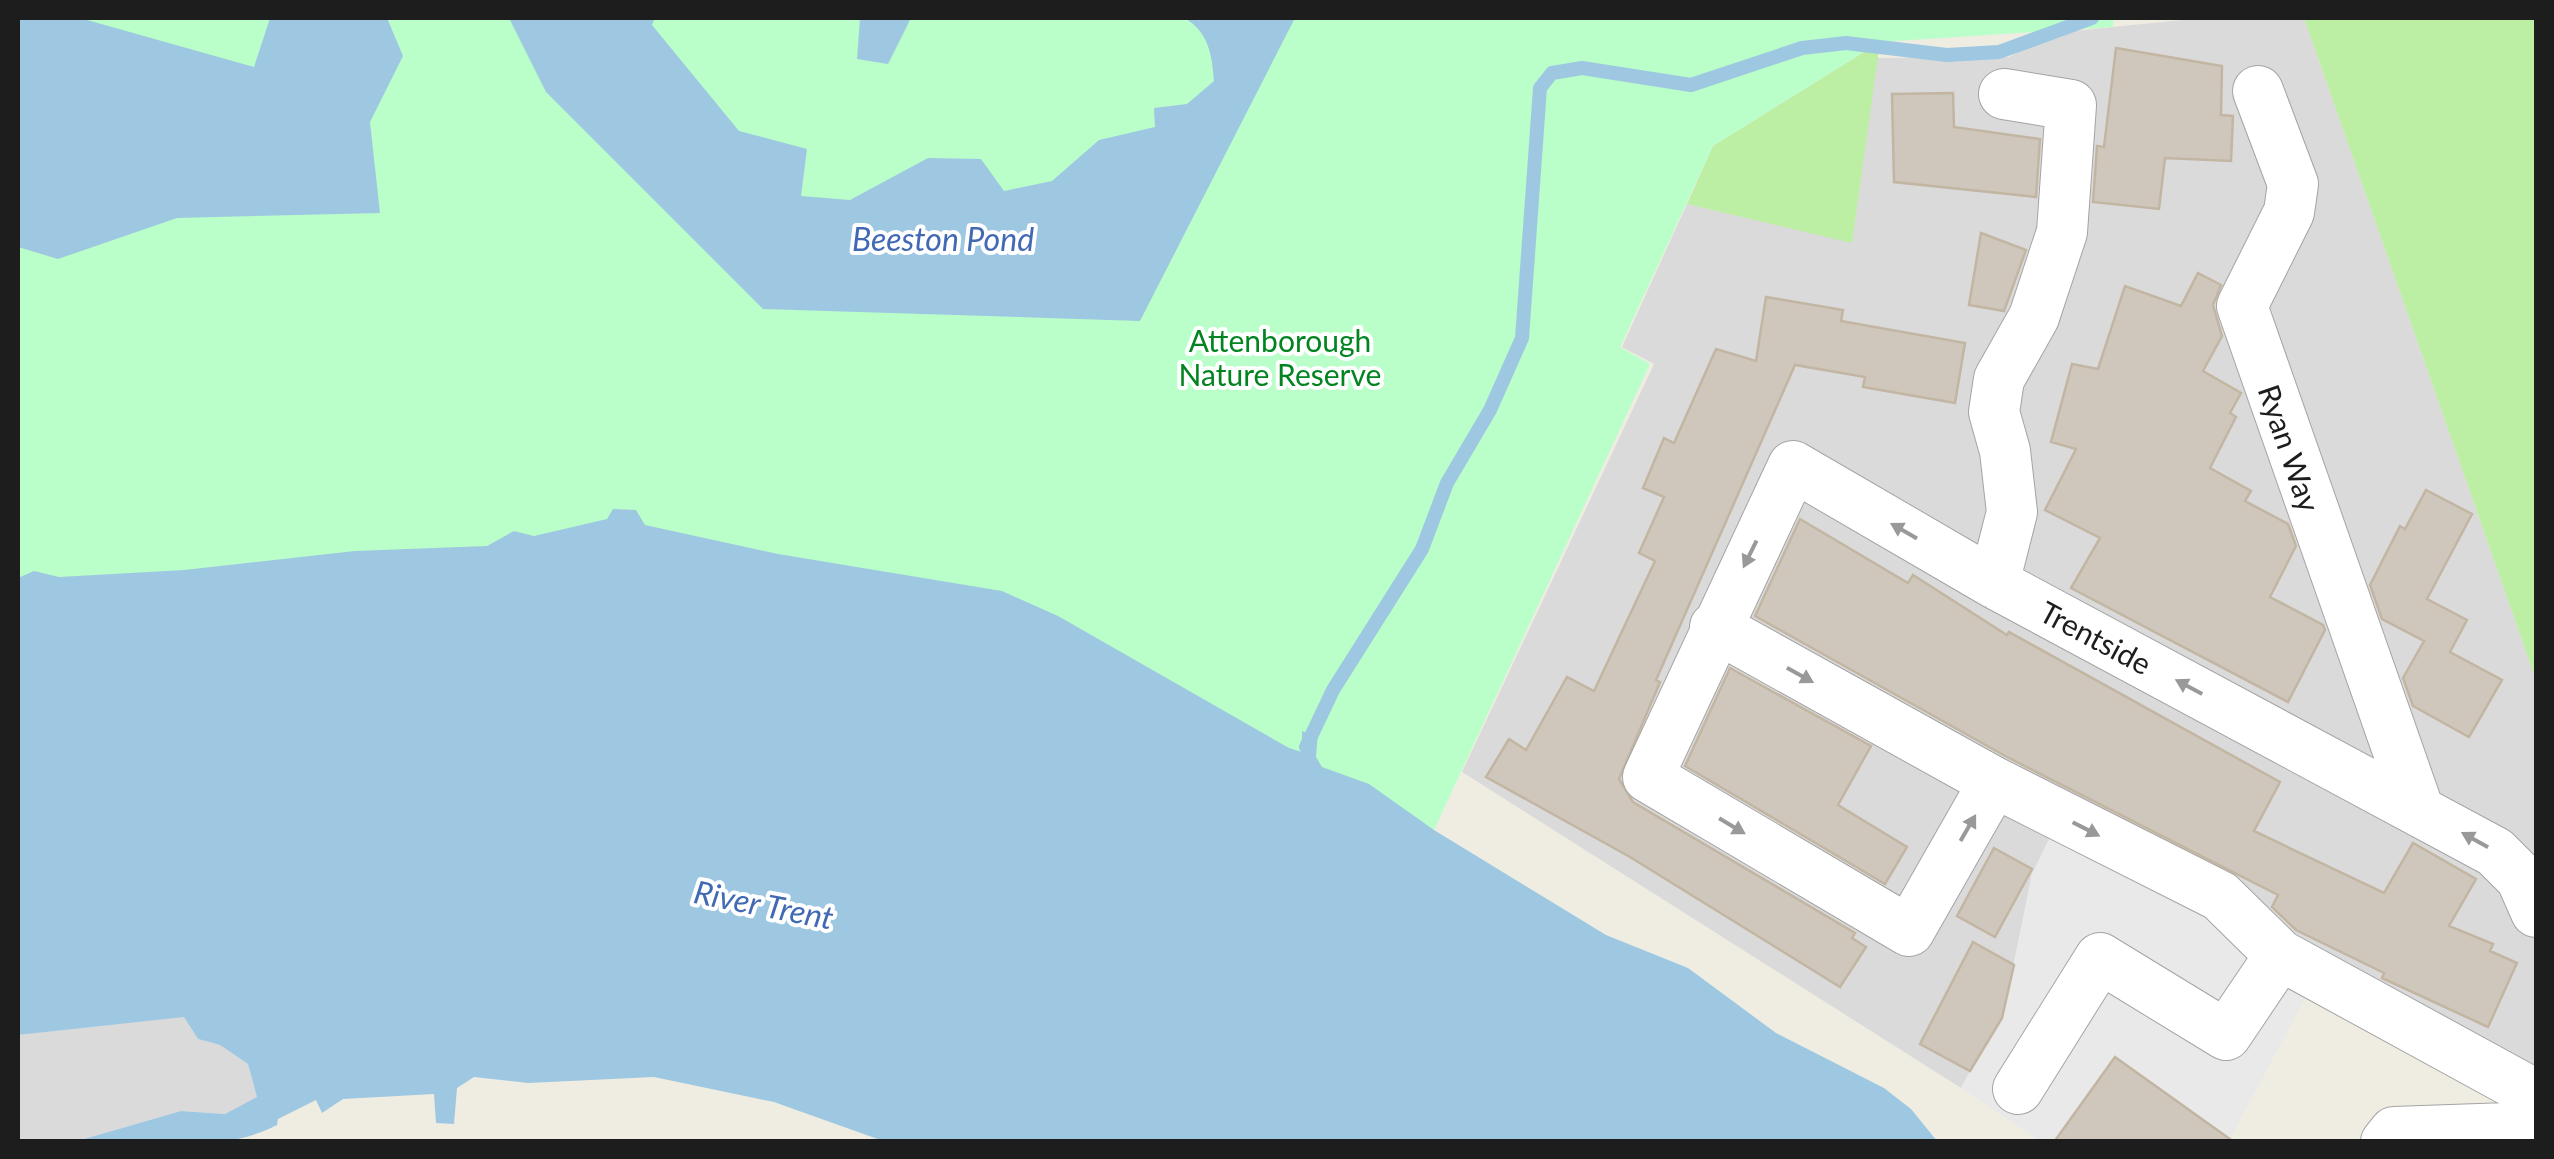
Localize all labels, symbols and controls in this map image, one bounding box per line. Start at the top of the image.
water label: Beeston Pond [852,219,1034,258]
park label: Attenborough Nature Reserve [1179,322,1381,392]
street label: Ryan Way [2252,380,2329,517]
one-way arrow [1890,523,1918,540]
one-way arrow [1742,539,1759,568]
street label: Trentside [2034,593,2158,681]
one-way arrow [1786,665,1814,683]
one-way arrow [2174,679,2203,696]
one-way arrow [1959,813,1976,842]
one-way arrow [1718,817,1746,834]
one-way arrow [2072,820,2101,837]
one-way arrow [2461,832,2489,850]
water label: River Trent [691,871,837,937]

